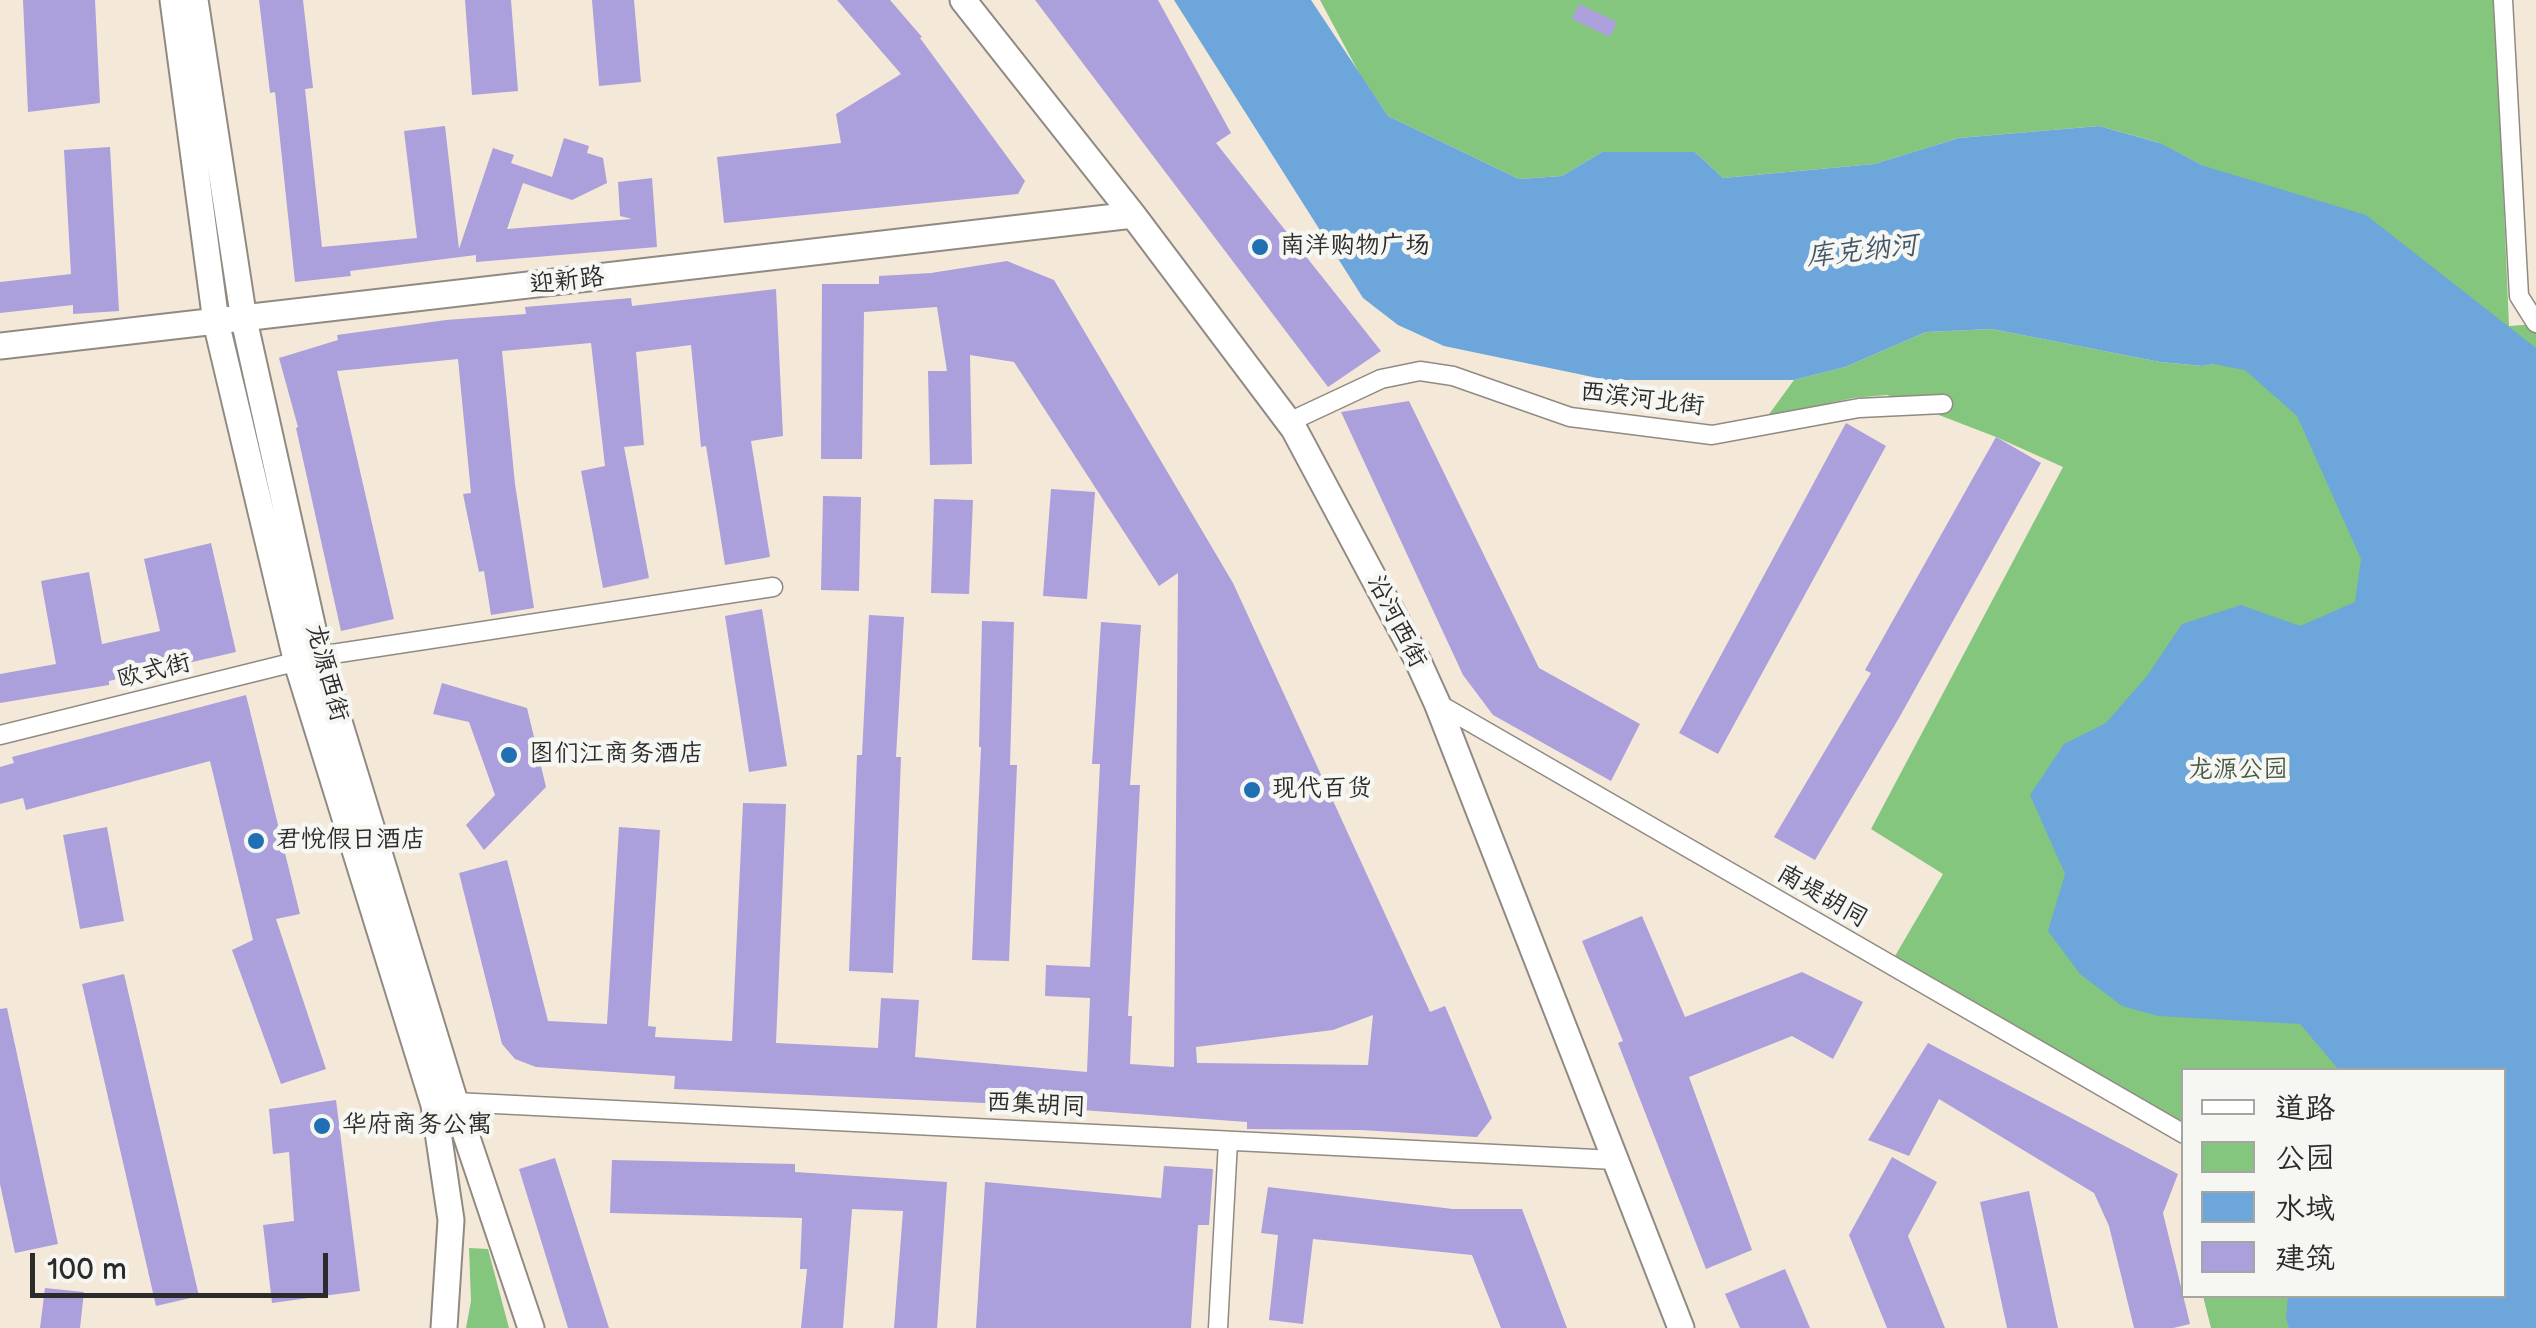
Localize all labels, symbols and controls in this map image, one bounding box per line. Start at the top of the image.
water label: 库克纳河 [1805,229,1919,275]
place label: 南洋购物广场 [1280,232,1430,262]
marker: 南洋购物广场 [1249,236,1271,258]
street label: 迎新路 [528,263,606,301]
street label: 西滨河北街 [1578,377,1706,423]
street label: 沿河西街 [1360,571,1432,673]
street label: 龙源西街 [299,621,353,725]
street label: 欧式街 [114,648,194,696]
place label: 图们江商务酒店 [529,740,704,770]
marker: 图们江商务酒店 [498,744,520,766]
park label: 龙源公园 [2188,756,2288,786]
place label: 现代百货 [1272,775,1372,805]
marker: 现代百货 [1241,779,1263,801]
place label: 君悦假日酒店 [276,826,426,856]
marker: 君悦假日酒店 [245,830,267,852]
street label: 南堤胡同 [1771,859,1873,935]
legend [2181,1068,2506,1298]
street label: 西集胡同 [985,1088,1087,1124]
text: 道路 [2275,1091,2335,1127]
place label: 华府商务公寓 [342,1111,492,1141]
marker: 华府商务公寓 [311,1115,333,1137]
text: 公园 [2275,1141,2335,1177]
text: 水域 [2275,1191,2335,1227]
scale bar [35,1233,332,1295]
text: 建筑 [2275,1241,2335,1277]
text: 100 m [47,1252,127,1288]

